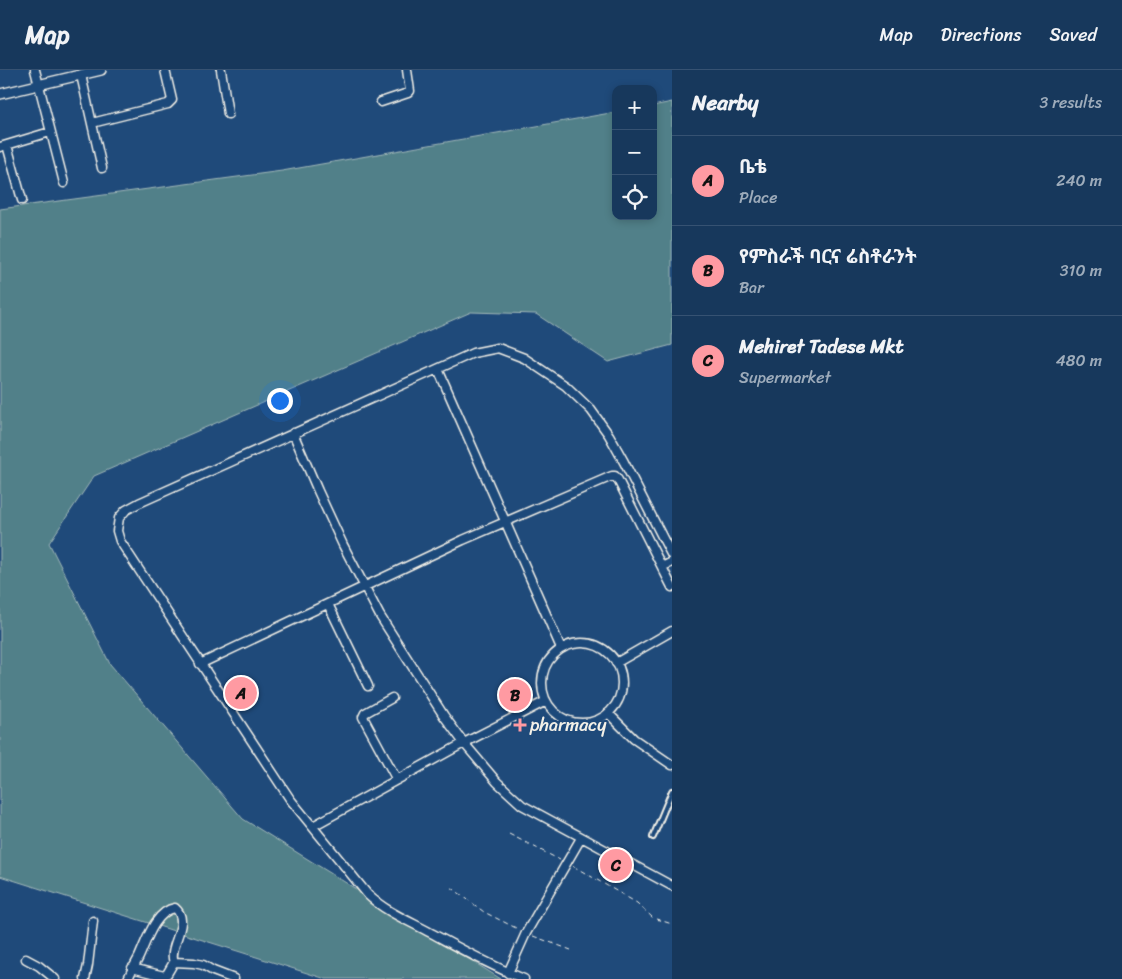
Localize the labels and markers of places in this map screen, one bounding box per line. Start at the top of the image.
pin: A [225,674,257,712]
pin: B [499,676,531,714]
place label: pharmacy [529,709,607,741]
marker: pharmacy [514,719,526,731]
pin: C [600,846,632,884]

